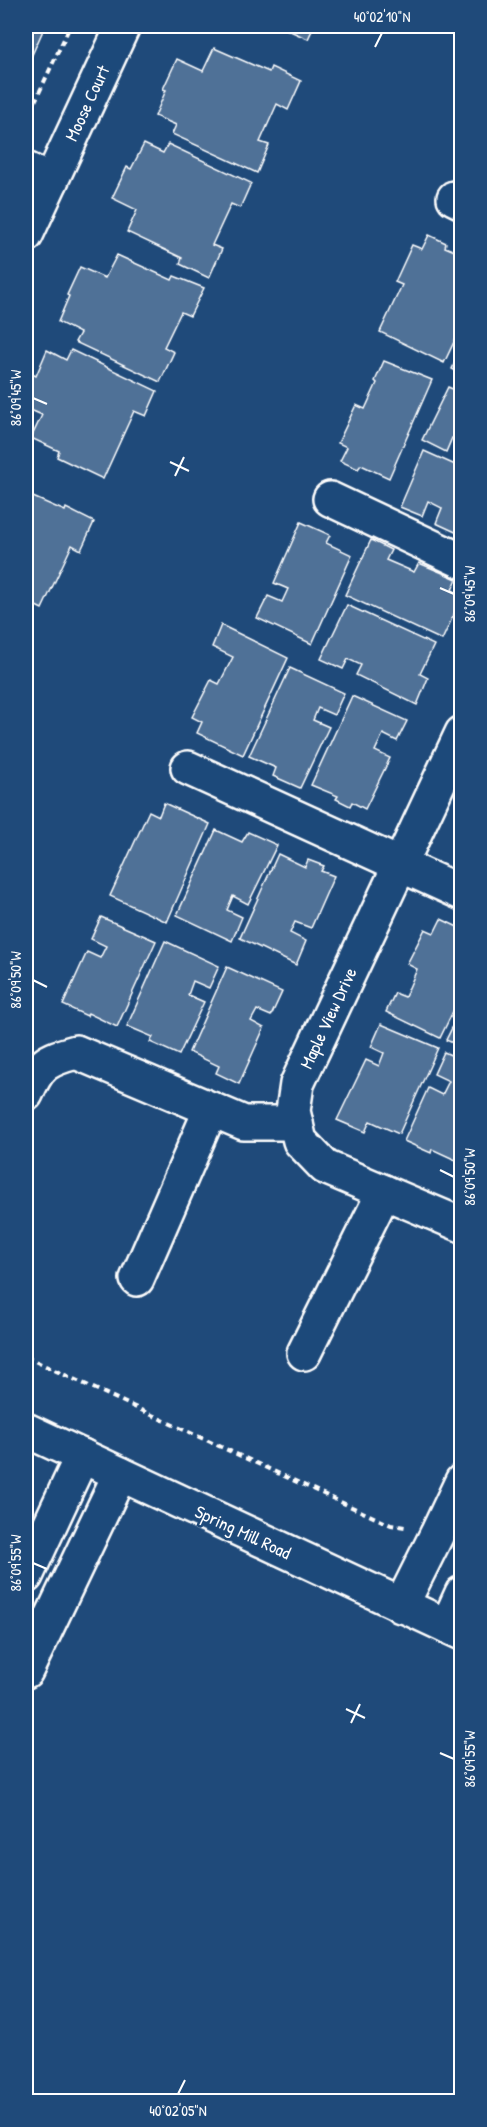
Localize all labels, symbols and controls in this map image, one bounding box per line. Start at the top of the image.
text: 40°02'10"N [354,6,410,27]
street label: Moose Court [59,60,116,145]
text: 86°09'45"W [5,369,26,426]
text: 86°09'45"W [459,565,480,622]
text: 86°09'50"W [5,950,26,1009]
street label: Maple View Drive [294,963,362,1073]
text: 86°09'50"W [459,1147,480,1206]
street label: Spring Mill Road [191,1499,295,1565]
text: 86°09'55"W [5,1534,26,1592]
text: 86°09'55"W [459,1730,480,1788]
text: 40°02'05"N [149,2100,207,2121]

